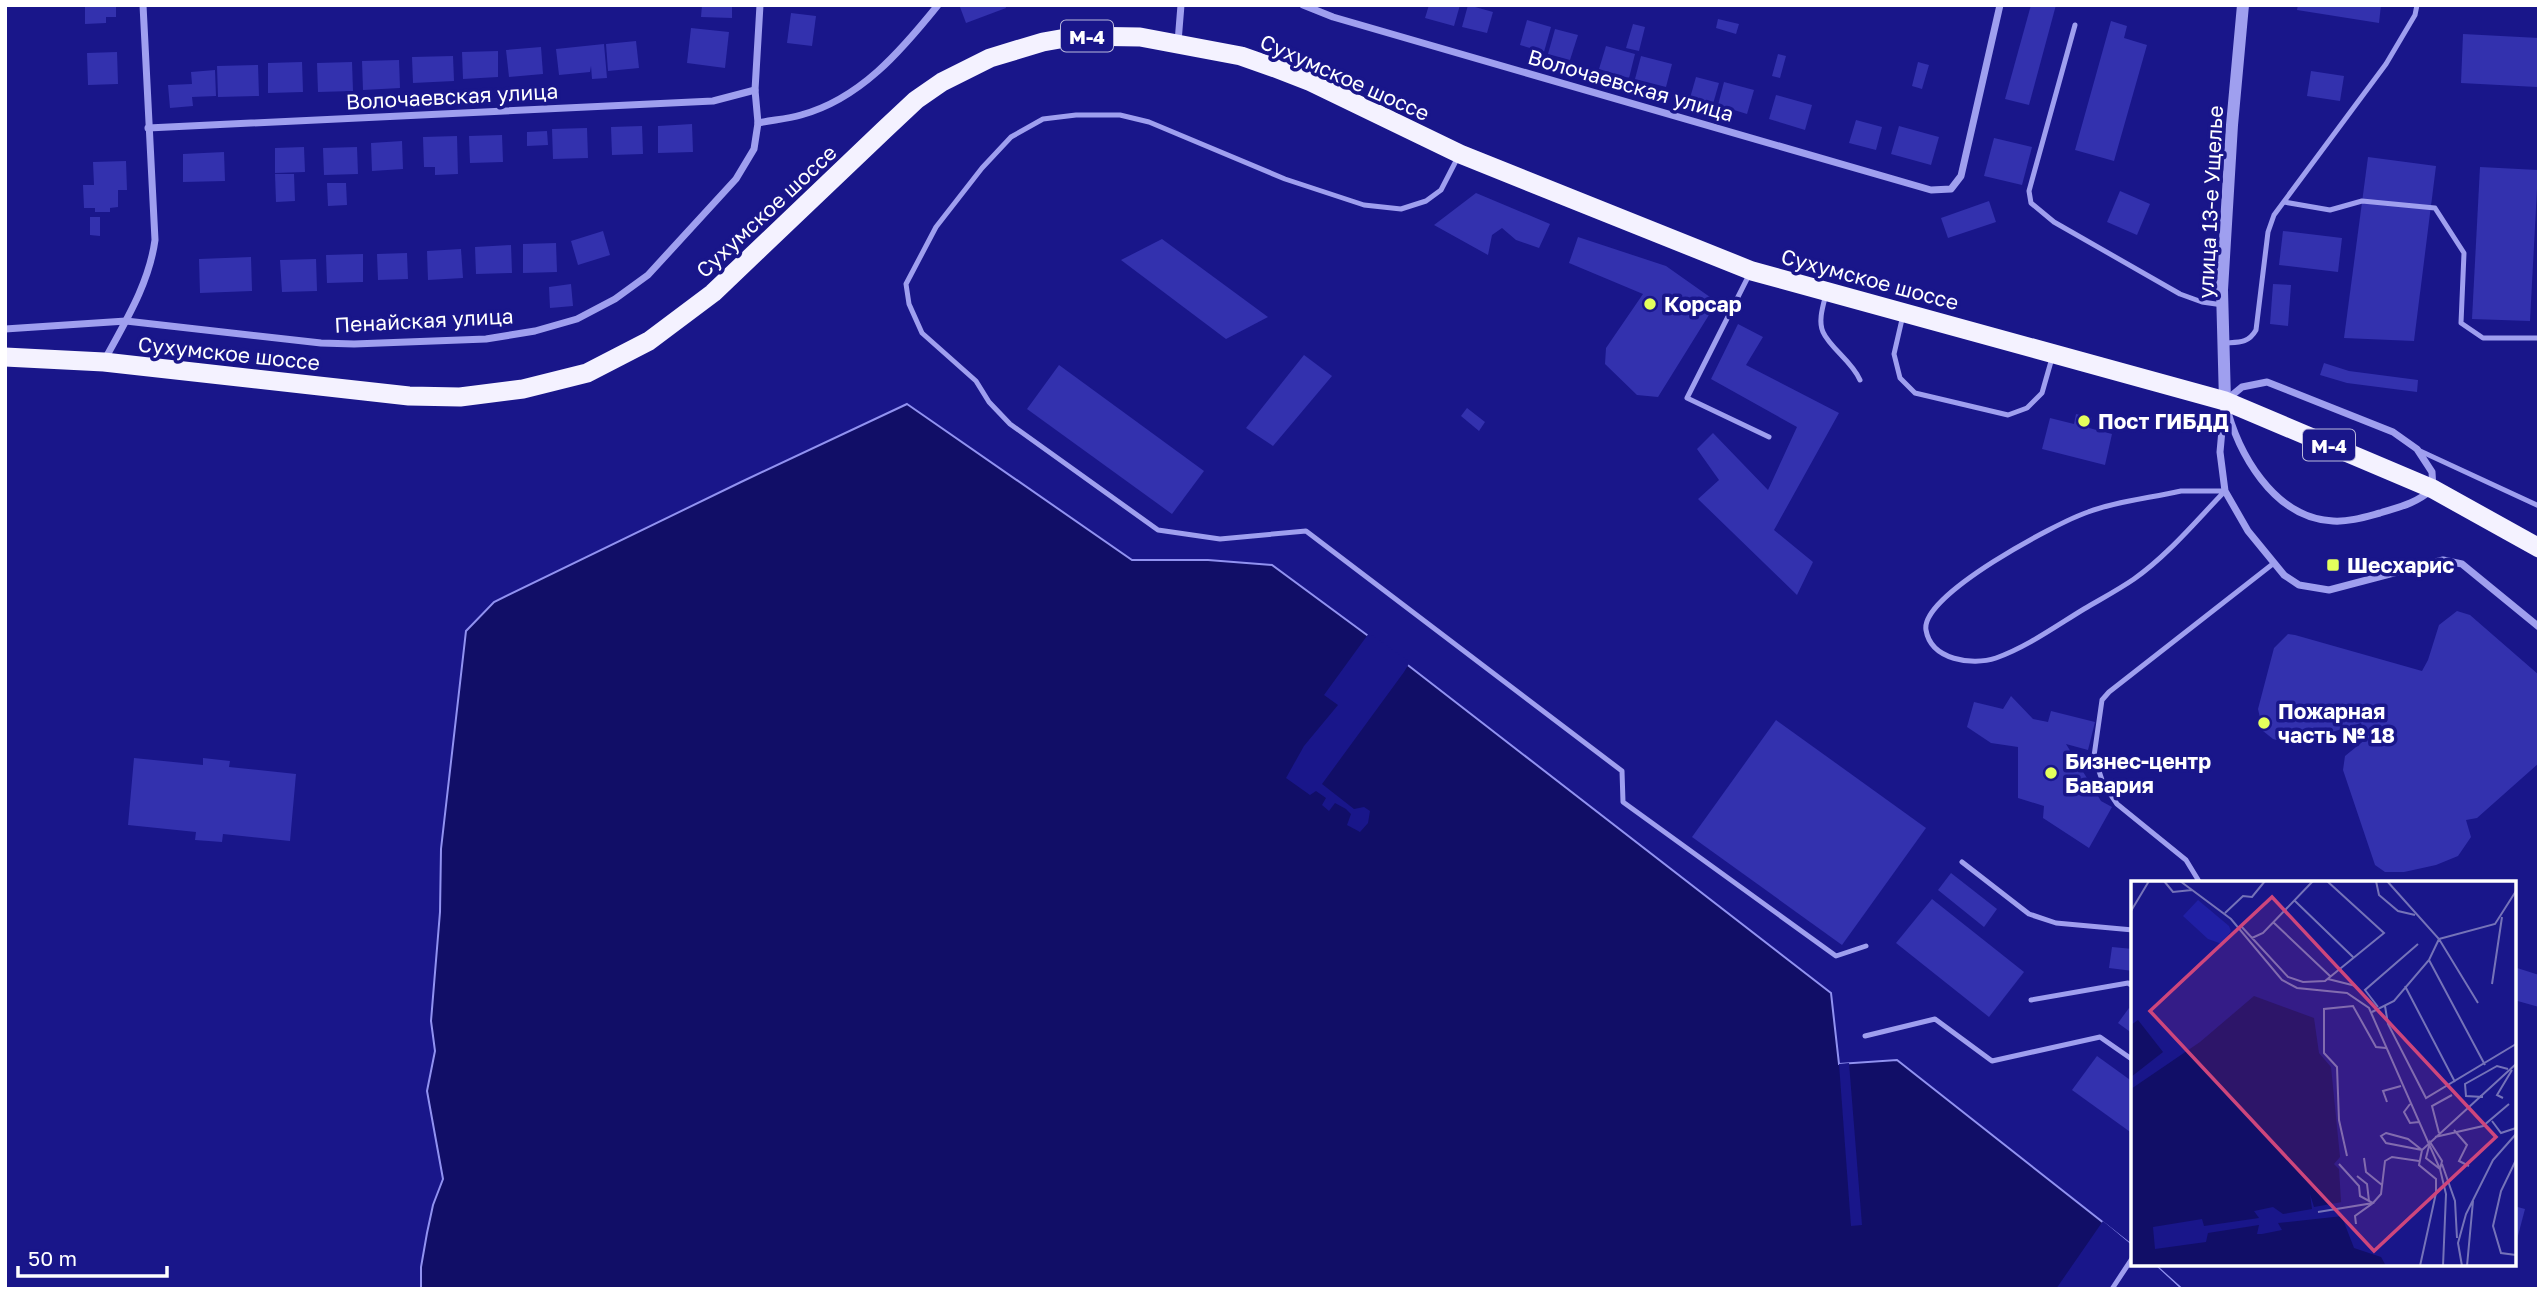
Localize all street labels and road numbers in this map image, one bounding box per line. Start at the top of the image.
road number: М-4 [1061,20,1113,52]
street label: Сухумское шоссе [1256,28,1434,126]
street label: Волочаевская улица [1525,43,1737,127]
street label: Волочаевская улица [345,77,559,115]
street label: улица 13-е Ущелье [2192,105,2228,299]
street label: Сухумское шоссе [690,139,842,283]
street label: Сухумское шоссе [1778,243,1962,315]
street label: Пенайская улица [334,302,514,338]
street label: Сухумское шоссе [137,331,321,375]
road number: М-4 [2303,430,2355,460]

